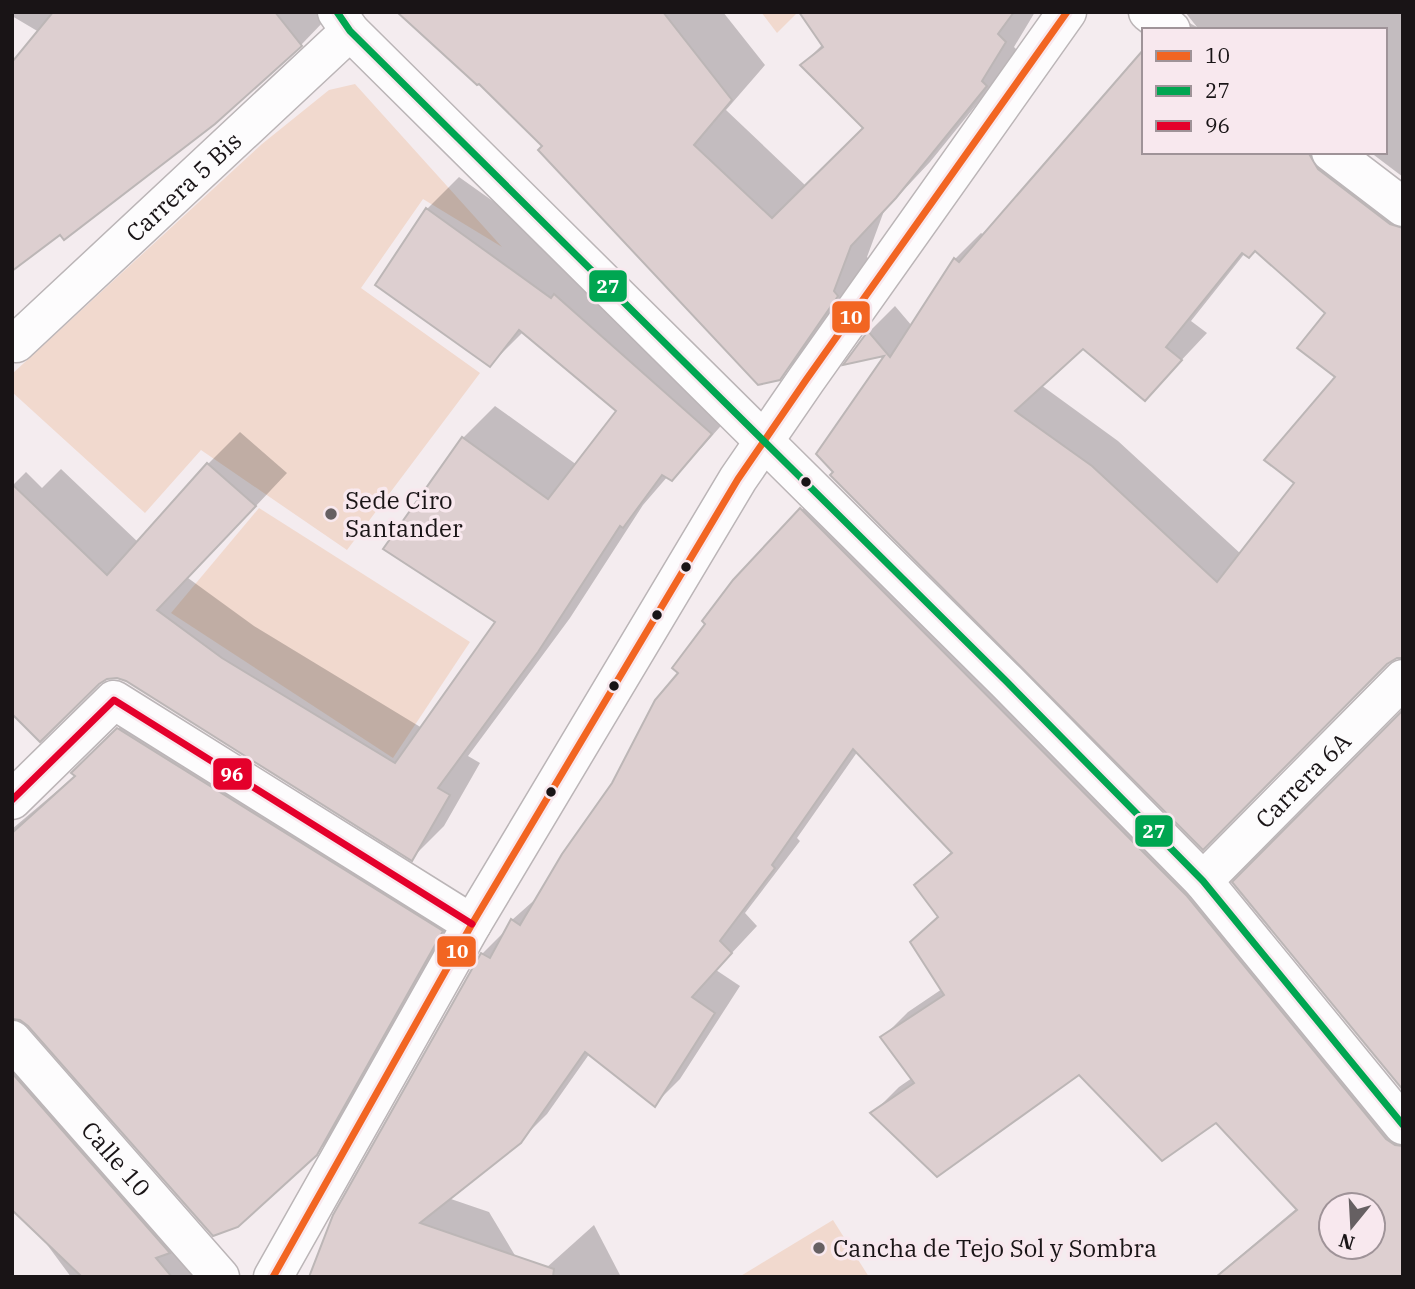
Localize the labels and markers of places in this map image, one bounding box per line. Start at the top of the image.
unlabelled marker [799,475,813,489]
place label: Sede Ciro Santander [345,484,463,544]
marker: Sede Ciro Santander [323,506,339,522]
unlabelled marker [679,560,693,574]
unlabelled marker [650,608,664,622]
unlabelled marker [607,679,621,693]
unlabelled marker [544,785,558,799]
place label: Cancha de Tejo Sol y Sombra [833,1232,1157,1264]
marker: Cancha de Tejo Sol y Sombra [811,1240,827,1256]

